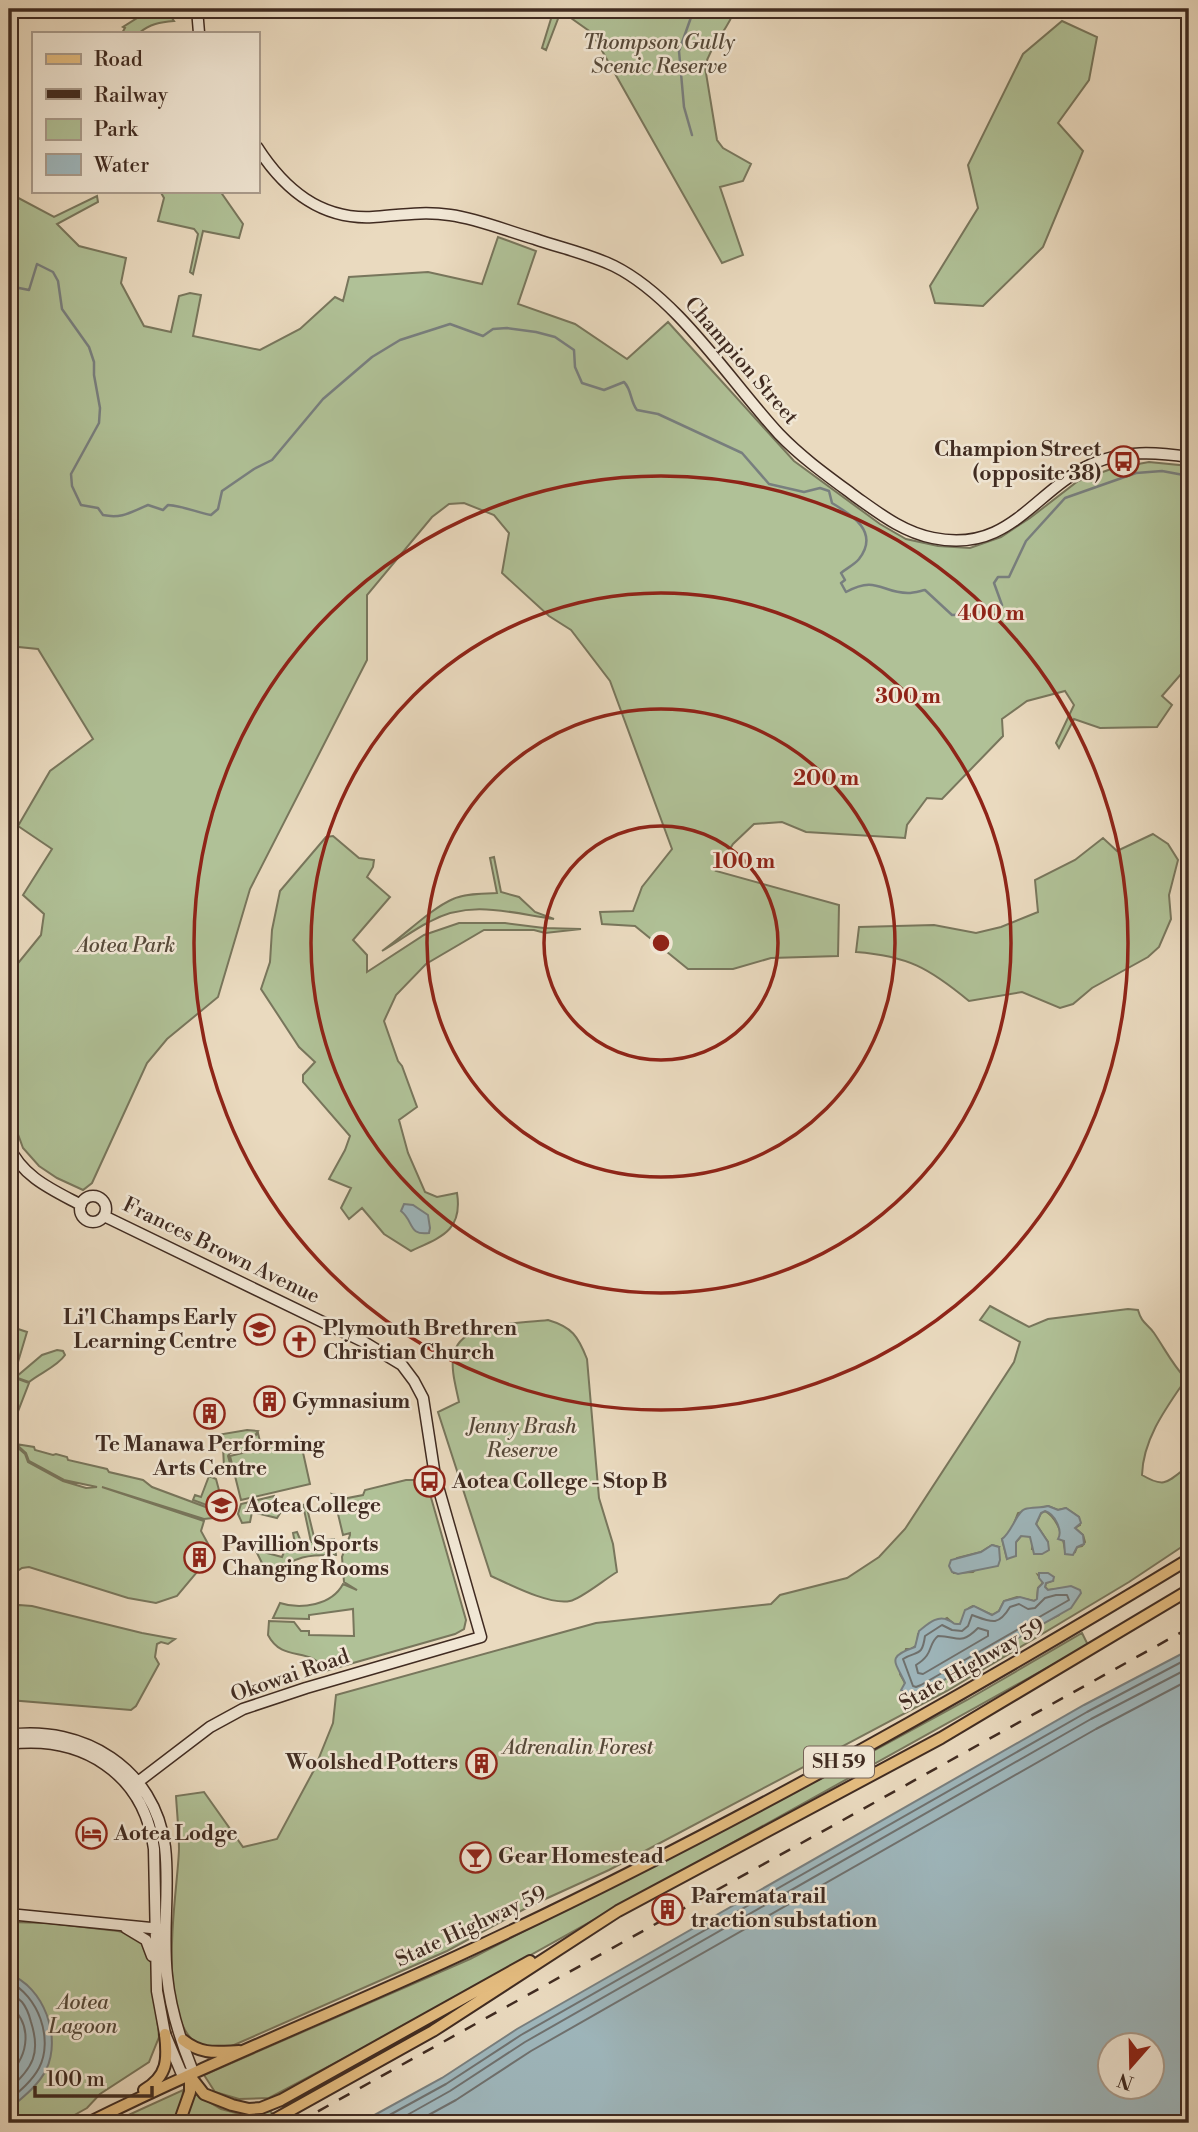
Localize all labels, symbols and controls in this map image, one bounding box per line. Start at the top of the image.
park label: Thompson Gully Scenic Reserve [583,30,736,80]
legend [32,32,259,192]
text: Road [94,47,143,73]
text: Railway [94,83,169,109]
text: Park [94,117,139,143]
text: Water [93,153,149,179]
street label: Champion Street [678,292,804,431]
place label: Champion Street (opposite 38) [934,437,1102,487]
bus stop icon: Champion Street (opposite 38) [1107,445,1141,479]
text: 400 m [957,601,1025,627]
text: 300 m [875,684,941,710]
text: 200 m [793,766,859,792]
text: 100 m [713,849,775,875]
centre of rings [649,931,673,955]
park label: Aotea Park [75,933,175,959]
street label: Frances Brown Avenue [118,1192,324,1310]
place label: Li'l Champs Early Learning Centre [63,1305,237,1355]
school or university icon: Li'l Champs Early Learning Centre [243,1313,277,1347]
place label: Plymouth Brethren Christian Church [323,1316,517,1366]
church icon: Plymouth Brethren Christian Church [283,1324,317,1358]
building icon: Gymnasium [252,1385,286,1419]
place label: Gymnasium [292,1389,410,1415]
building icon: Te Manawa Performing Arts Centre [193,1396,227,1430]
park label: Jenny Brash Reserve [465,1414,577,1464]
place label: Te Manawa Performing Arts Centre [96,1432,326,1482]
bus stop icon: Aotea College - Stop B [412,1465,446,1499]
place label: Aotea College - Stop B [451,1469,668,1495]
school or university icon: Aotea College [205,1489,239,1523]
place label: Aotea College [244,1493,381,1519]
place label: Pavillion Sports Changing Rooms [222,1532,389,1582]
building icon: Pavillion Sports Changing Rooms [182,1540,216,1574]
street label: State Highway 59 [895,1613,1049,1717]
street label: Okowai Road [227,1644,353,1708]
park label: Adrenalin Forest [501,1735,654,1761]
building icon: Woolshed Potters [464,1746,498,1780]
road number: SH 59 [804,1746,874,1778]
place label: Woolshed Potters [284,1750,458,1776]
hotel icon: Aotea Lodge [74,1817,108,1851]
place label: Aotea Lodge [113,1821,237,1847]
bar icon: Gear Homestead [458,1840,492,1874]
place label: Gear Homestead [498,1844,664,1870]
street label: State Highway 59 [391,1881,551,1973]
place label: Paremata rail traction substation [691,1884,877,1934]
building icon: Paremata rail traction substation [651,1892,685,1926]
park label: Aotea Lagoon [48,1990,118,2040]
north arrow [1096,2030,1166,2100]
scale bar [35,2055,152,2099]
text: 100 m [46,2067,105,2093]
text: N [1114,2067,1137,2095]

